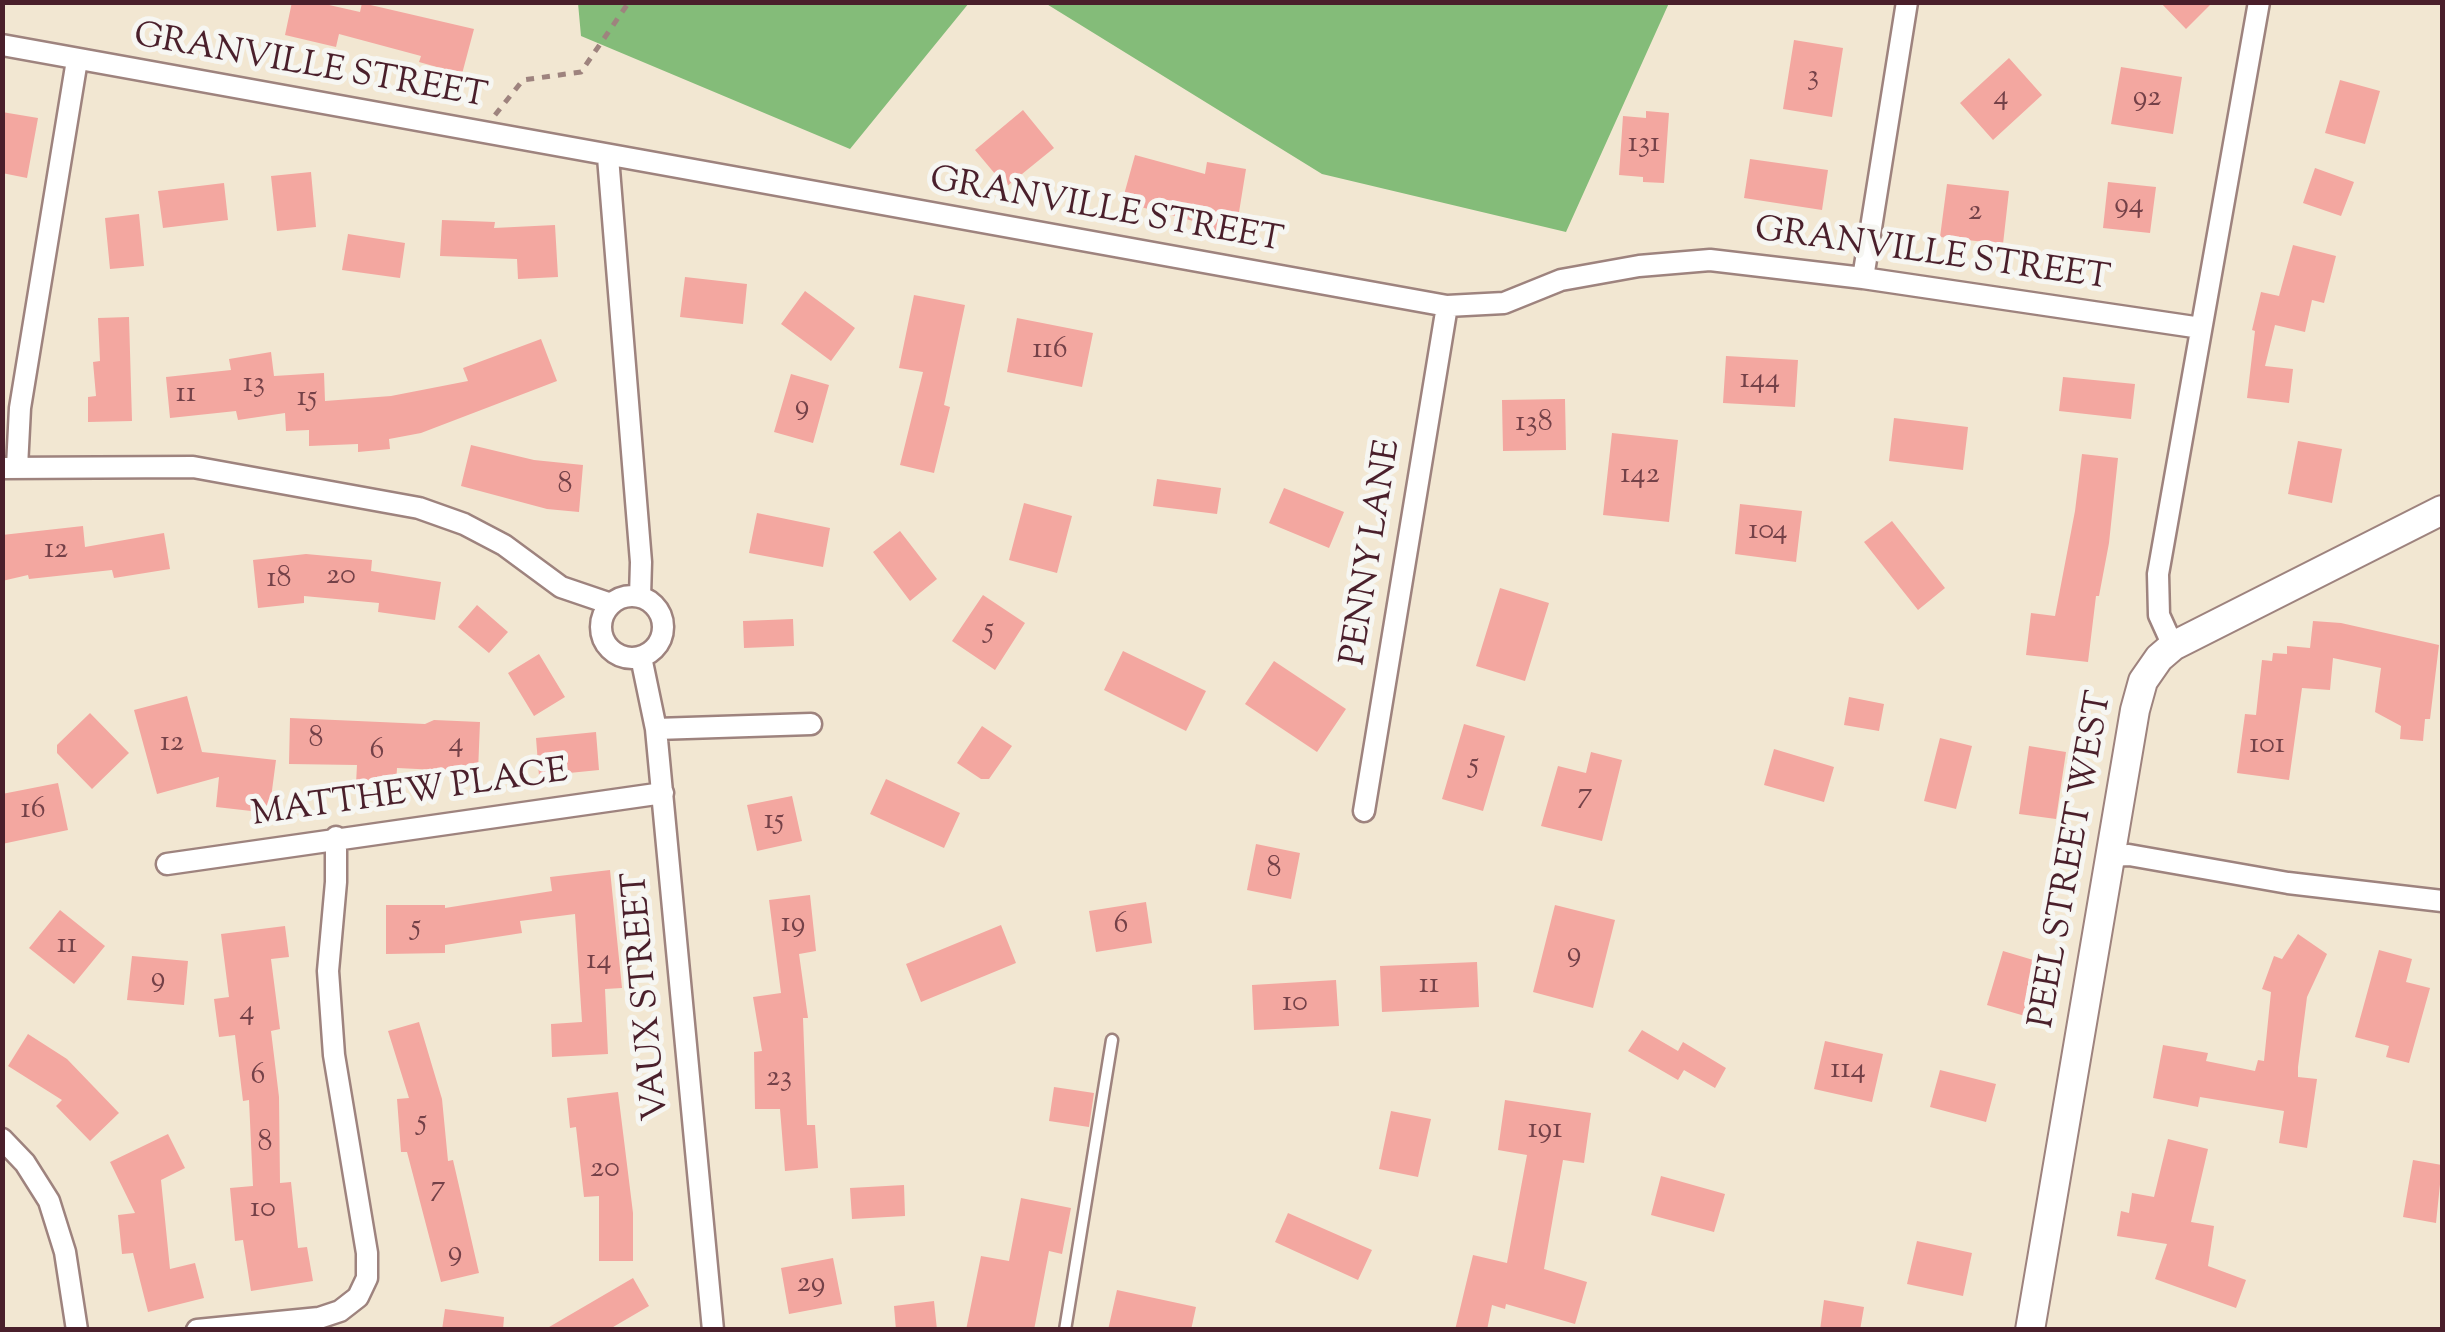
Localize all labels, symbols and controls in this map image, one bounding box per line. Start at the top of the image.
street label: GRANVILLE STREET [130,17,490,121]
house number: 3 [1807,61,1819,97]
house number: 4 [1993,81,2009,117]
house number: 92 [2133,82,2161,118]
house number: 131 [1628,128,1660,164]
street label: GRANVILLE STREET [926,161,1286,265]
house number: 94 [2114,189,2144,225]
house number: 2 [1968,196,1982,232]
street label: GRANVILLE STREET [1752,211,2112,303]
house number: 116 [1032,334,1068,370]
house number: 144 [1740,364,1780,400]
house number: 13 [243,368,265,404]
house number: 11 [176,378,196,414]
house number: 15 [297,382,317,418]
house number: 9 [795,391,809,427]
house number: 138 [1515,407,1553,443]
street label: PENNY LANE [1335,437,1413,669]
house number: 142 [1620,459,1660,495]
house number: 8 [558,469,572,505]
house number: 104 [1748,515,1788,551]
house number: 12 [44,534,68,570]
house number: 20 [326,560,356,596]
house number: 18 [266,563,292,599]
house number: 5 [984,614,994,650]
street label: PEEL STREET WEST [2024,688,2124,1032]
house number: 8 [309,723,323,759]
house number: 12 [160,727,184,763]
house number: 4 [448,728,464,764]
house number: 101 [2249,729,2285,765]
house number: 6 [370,735,384,771]
house number: 5 [1469,749,1479,785]
street label: MATTHEW PLACE [249,753,571,839]
house number: 7 [1577,779,1593,815]
house number: 16 [20,794,46,830]
house number: 15 [764,805,784,841]
house number: 8 [1267,853,1281,889]
street label: VAUX STREET [617,870,681,1122]
house number: 19 [781,908,805,944]
house number: 6 [1114,909,1128,945]
house number: 5 [411,911,421,947]
house number: 11 [57,929,77,965]
house number: 9 [1567,938,1581,974]
house number: 14 [586,945,612,981]
house number: 9 [151,963,165,999]
house number: 11 [1419,969,1439,1005]
house number: 10 [1282,987,1308,1023]
house number: 4 [239,996,255,1032]
house number: 114 [1830,1054,1866,1090]
house number: 6 [251,1060,265,1096]
house number: 23 [766,1062,792,1098]
house number: 5 [417,1106,427,1142]
house number: 191 [1528,1114,1562,1150]
house number: 8 [258,1127,272,1163]
house number: 20 [590,1153,620,1189]
house number: 7 [430,1172,446,1208]
house number: 10 [250,1193,276,1229]
house number: 9 [448,1237,462,1273]
house number: 29 [797,1268,825,1304]

